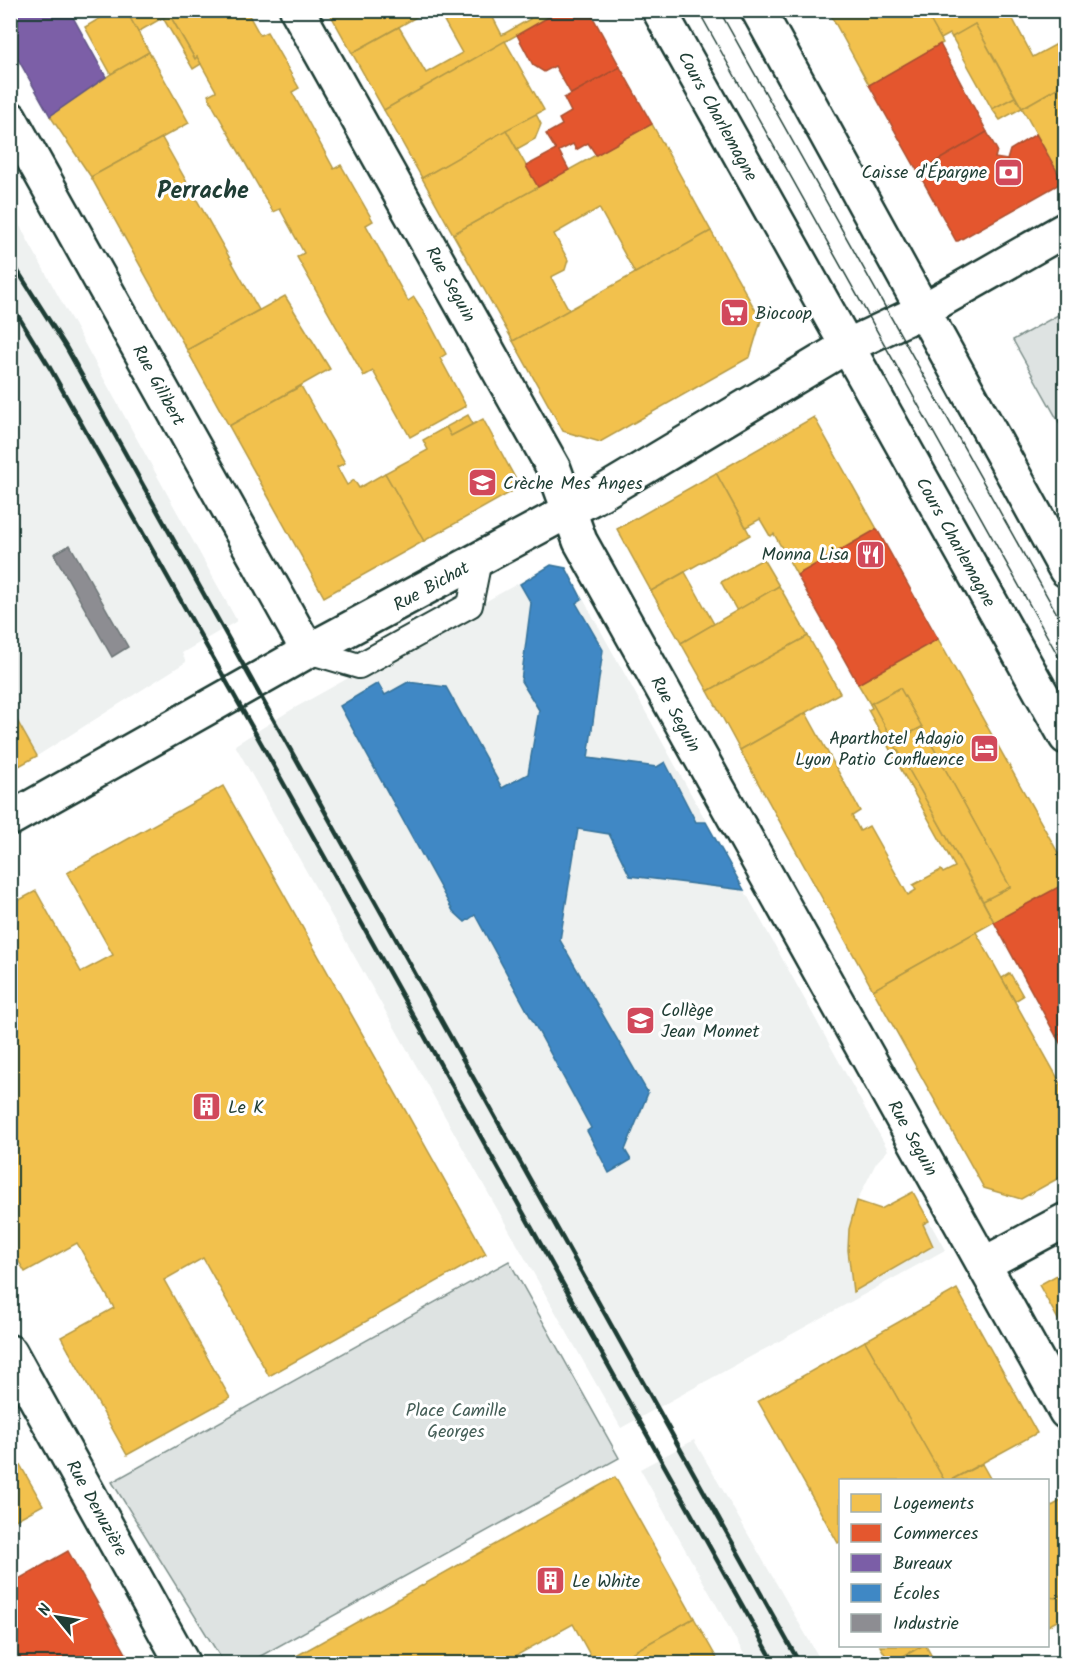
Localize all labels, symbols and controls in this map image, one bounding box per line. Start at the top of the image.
street label: Cours Charlemagne [669,46,764,187]
bank icon: Caisse d'Épargne [992,156,1024,188]
place label: Caisse d'Épargne [861,159,987,188]
district label: Perrache [157,172,249,211]
street label: Rue Seguin [417,241,483,328]
supermarket icon: Biocoop [718,297,750,329]
place label: Biocoop [755,300,812,329]
street label: Rue Gilibert [123,340,192,433]
school or university icon: Crèche Mes Anges [466,467,498,499]
place label: Crèche Mes Anges [503,470,643,499]
street label: Cours Charlemagne [907,472,1002,613]
restaurant icon: Monna Lisa [854,538,886,570]
place label: Monna Lisa [762,541,849,570]
street label: Rue Bichat [388,554,476,620]
street label: Rue Seguin [642,671,708,758]
place label: Aparthotel Adagio Lyon Patio Confluence [795,725,964,775]
hotel icon: Aparthotel Adagio Lyon Patio Confluence [969,732,1001,764]
place label: Collège Jean Monnet [661,997,760,1047]
school or university icon: Collège Jean Monnet [624,1004,656,1036]
building icon: Le K [191,1091,223,1123]
place label: Le K [228,1094,264,1123]
street label: Rue Seguin [879,1095,945,1182]
park label: Place Camille Georges [406,1397,506,1447]
street label: Rue Denuzière [57,1455,134,1562]
legend [839,1479,1049,1647]
text: Logements [893,1490,975,1519]
text: Commerces [893,1520,979,1549]
text: Bureaux [893,1550,952,1579]
building icon: Le White [535,1565,567,1597]
place label: Le White [572,1568,640,1597]
text: Écoles [893,1580,940,1609]
north arrow [27,1587,87,1647]
text: N [32,1600,59,1621]
text: Industrie [893,1610,959,1639]

